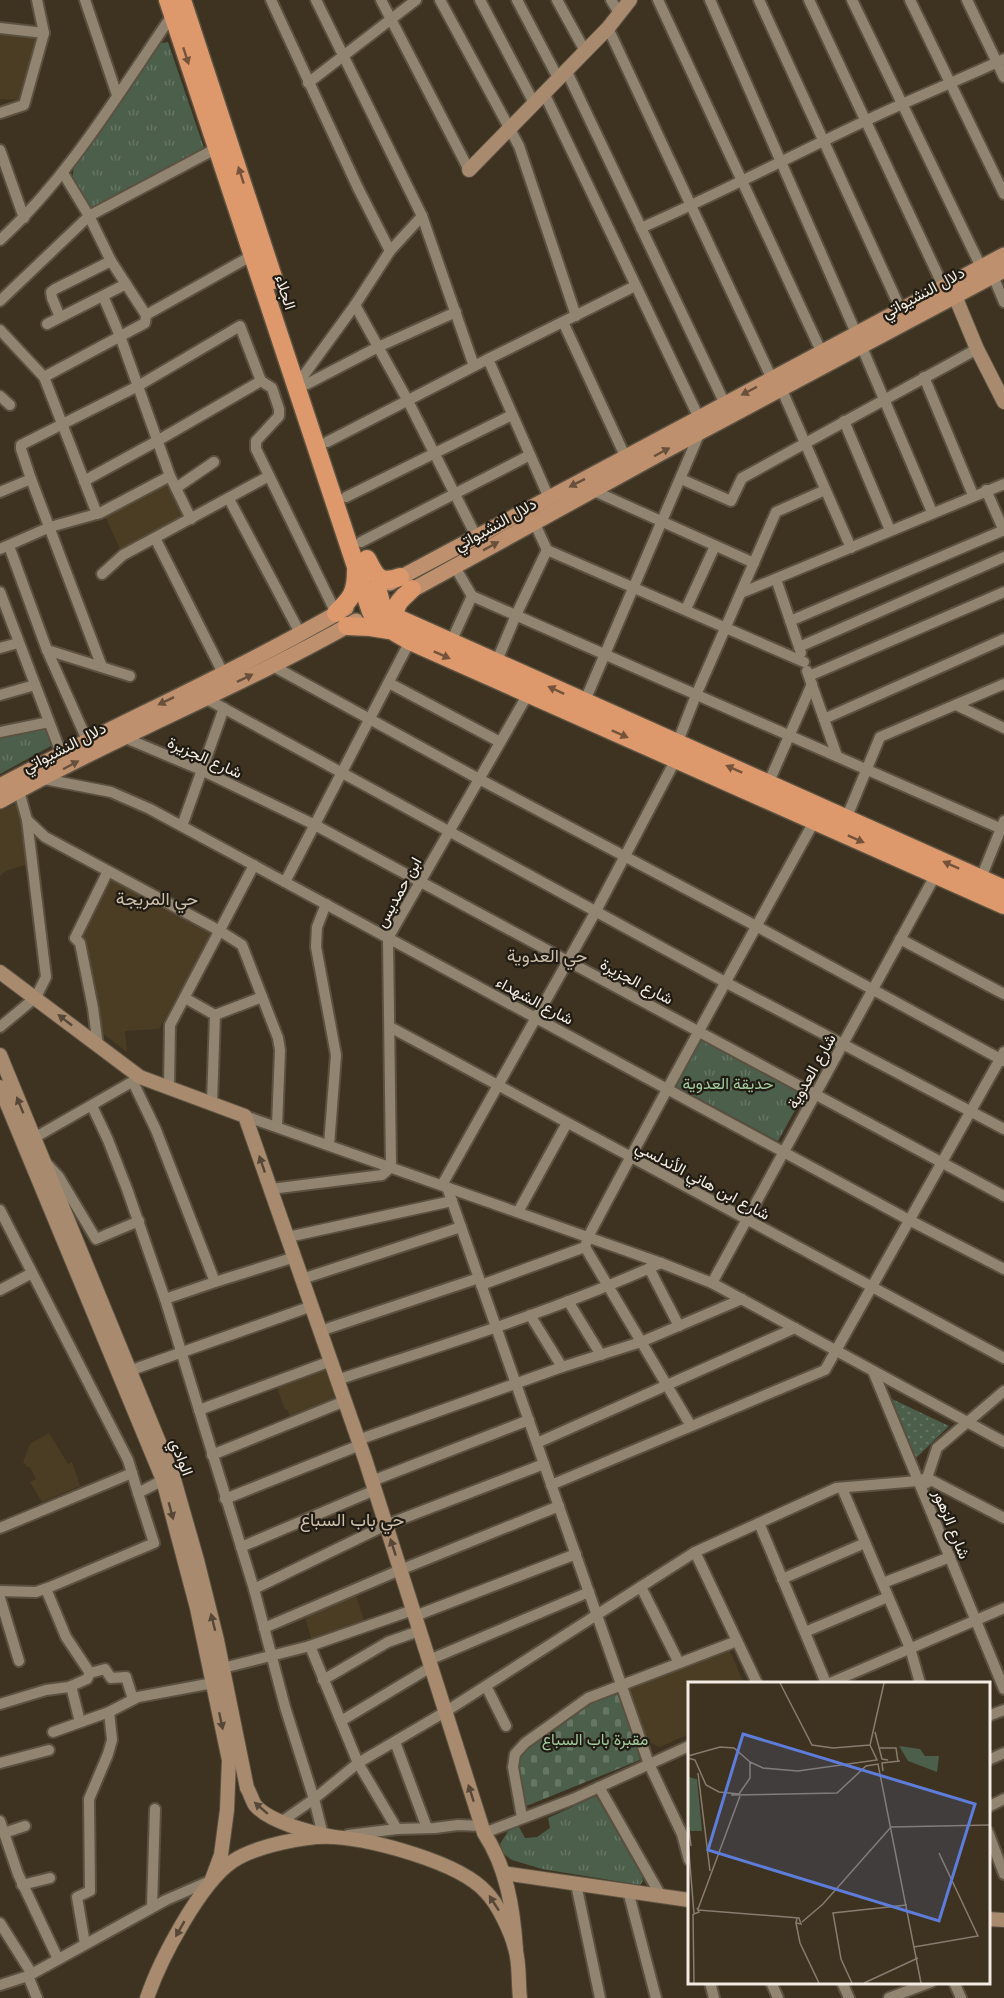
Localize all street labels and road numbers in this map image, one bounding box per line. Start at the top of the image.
street label: دلال النشيواتي [878,262,970,326]
street label: الجلاء [271,272,301,312]
street label: دلال النشيواتي [450,493,542,558]
street label: دلال النشيواتي [19,717,111,780]
street label: شارع الجزيرة [164,732,245,784]
street label: ابن حمديس [371,853,426,931]
street label: شارع الجزيرة [596,953,677,1010]
street label: شارع الشهداء [492,971,577,1031]
street label: شارع العدوية [782,1030,842,1113]
street label: شارع ابن هاني الأندلسي [631,1136,774,1227]
street label: الوادي [162,1436,198,1480]
street label: شارع الزهور [927,1485,975,1562]

